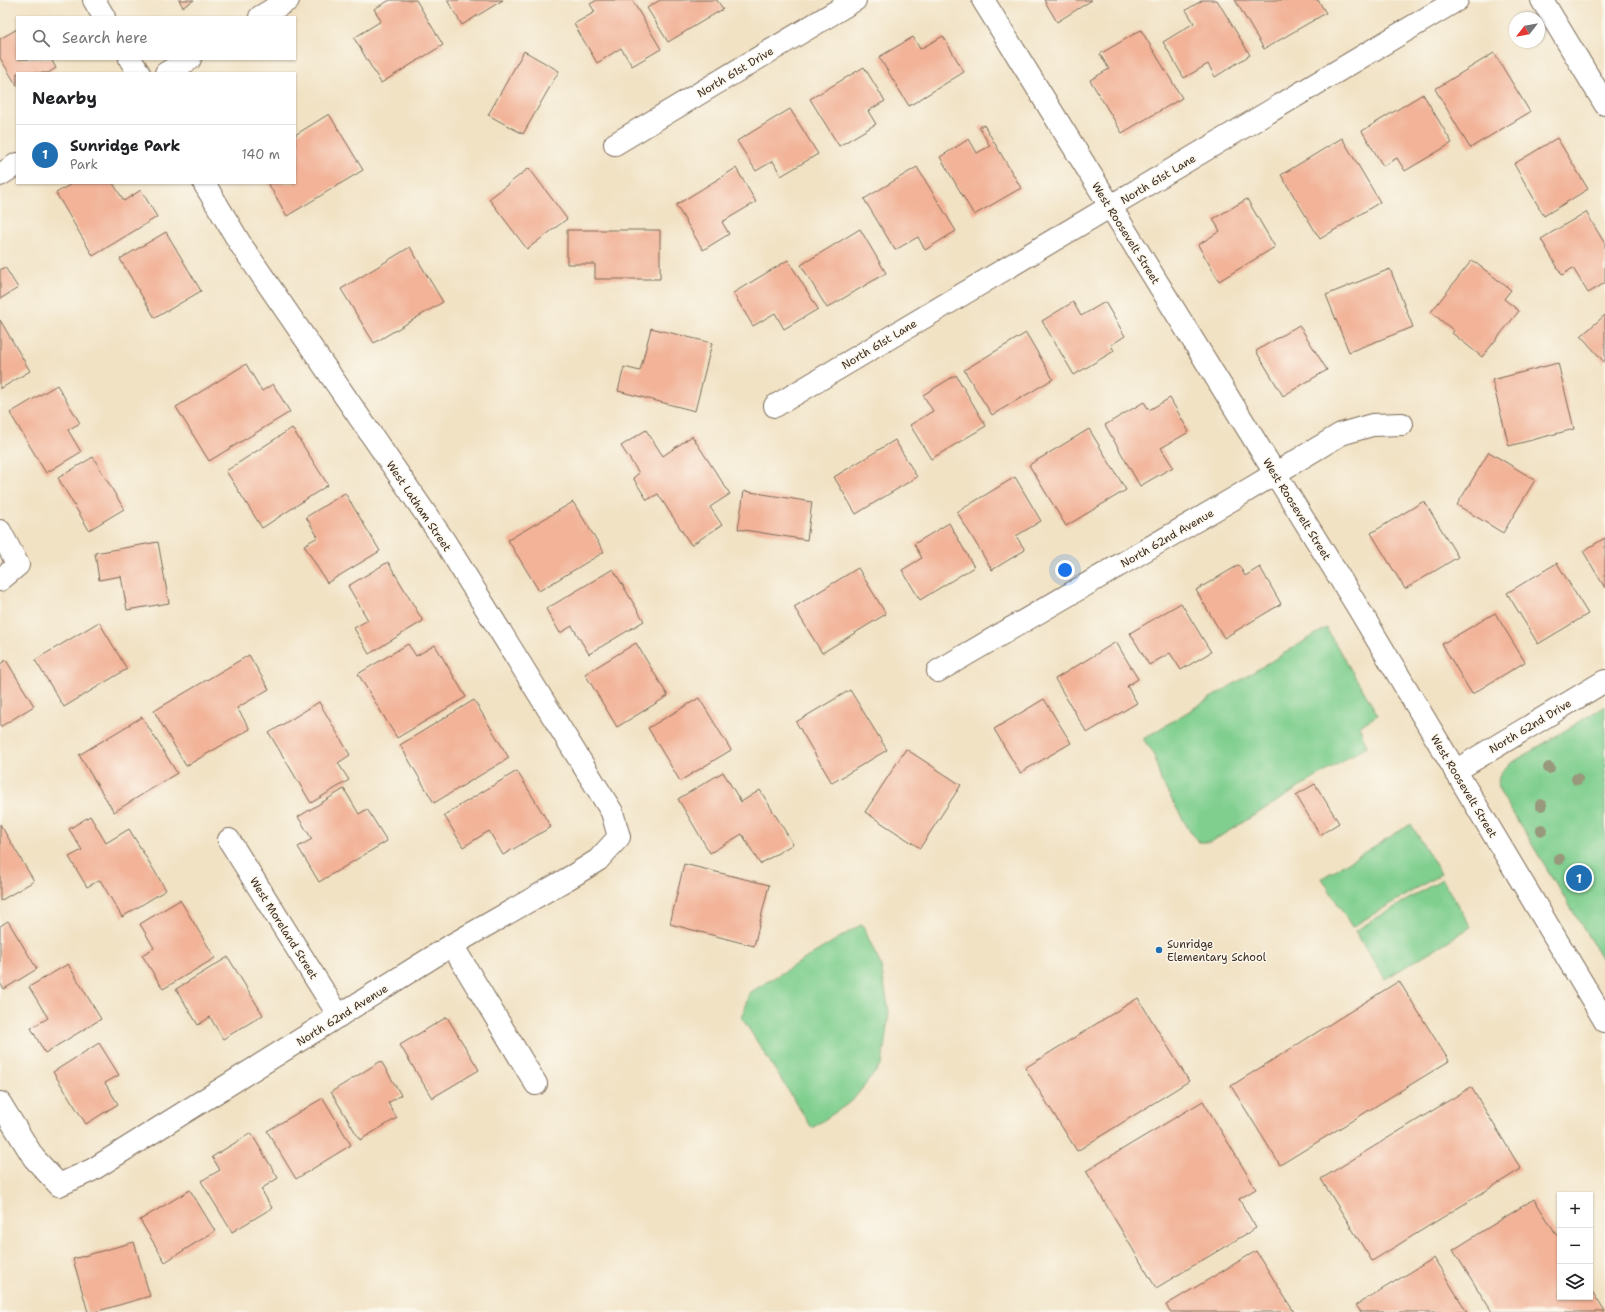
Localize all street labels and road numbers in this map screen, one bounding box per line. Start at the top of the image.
street label: North 61st Drive [694,44,776,101]
street label: North 61st Lane [1118,151,1199,208]
street label: West Roosevelt Street [1088,179,1163,287]
street label: North 61st Lane [839,316,920,373]
street label: West Roosevelt Street [1259,455,1334,563]
street label: West Latham Street [383,458,455,555]
street label: North 62nd Avenue [1118,506,1217,571]
street label: North 62nd Drive [1486,696,1574,757]
street label: West Roosevelt Street [1427,732,1500,841]
street label: West Moreland Street [246,874,321,982]
street label: North 62nd Avenue [294,981,391,1050]

